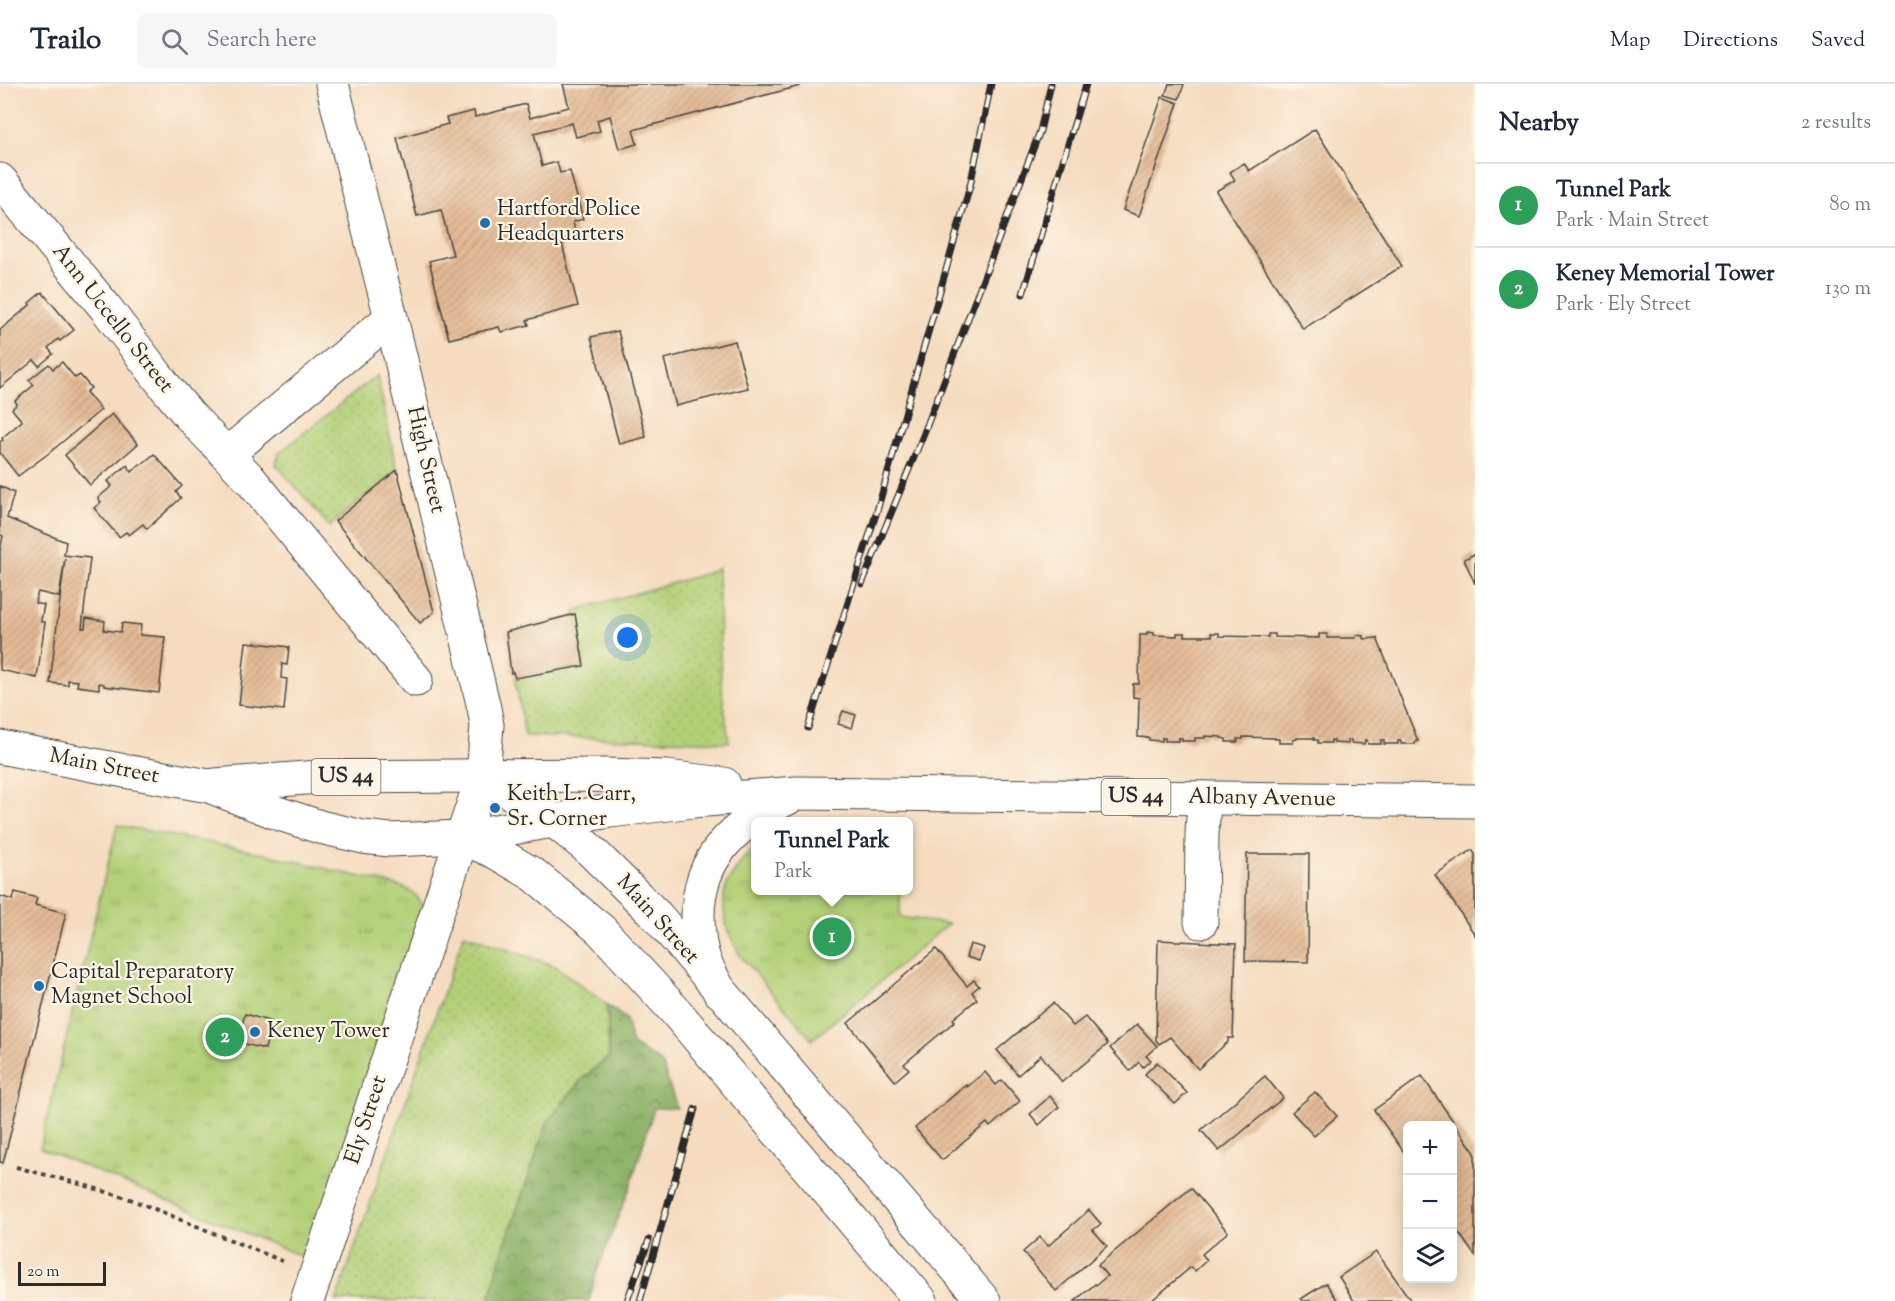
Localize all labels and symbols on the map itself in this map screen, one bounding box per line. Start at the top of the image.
place label: Hartford Police Headquarters [497,194,640,251]
marker: Hartford Police Headquarters [478,216,492,230]
street label: Ann Uccello Street [43,238,181,401]
street label: High Street [397,403,453,517]
your location [613,623,642,652]
street label: Main Street [46,741,162,793]
road number: US 44 [312,759,380,795]
place label: Keith L. Carr, Sr. Corner [507,779,636,836]
road number: US 44 [1102,779,1170,815]
street label: Albany Avenue [1188,782,1336,816]
marker: Keith L. Carr, Sr. Corner [488,801,502,815]
street label: Main Street [608,868,706,972]
pin: 1 [812,914,852,960]
place label: Capital Preparatory Magnet School [51,957,235,1014]
marker: Capital Preparatory Magnet School [32,979,46,993]
pin: 2 [206,1014,244,1060]
place label: Keney Tower [267,1016,390,1048]
marker: Keney Tower [248,1025,262,1039]
street label: Ely Street [338,1071,397,1169]
scale bar [18,1259,106,1286]

